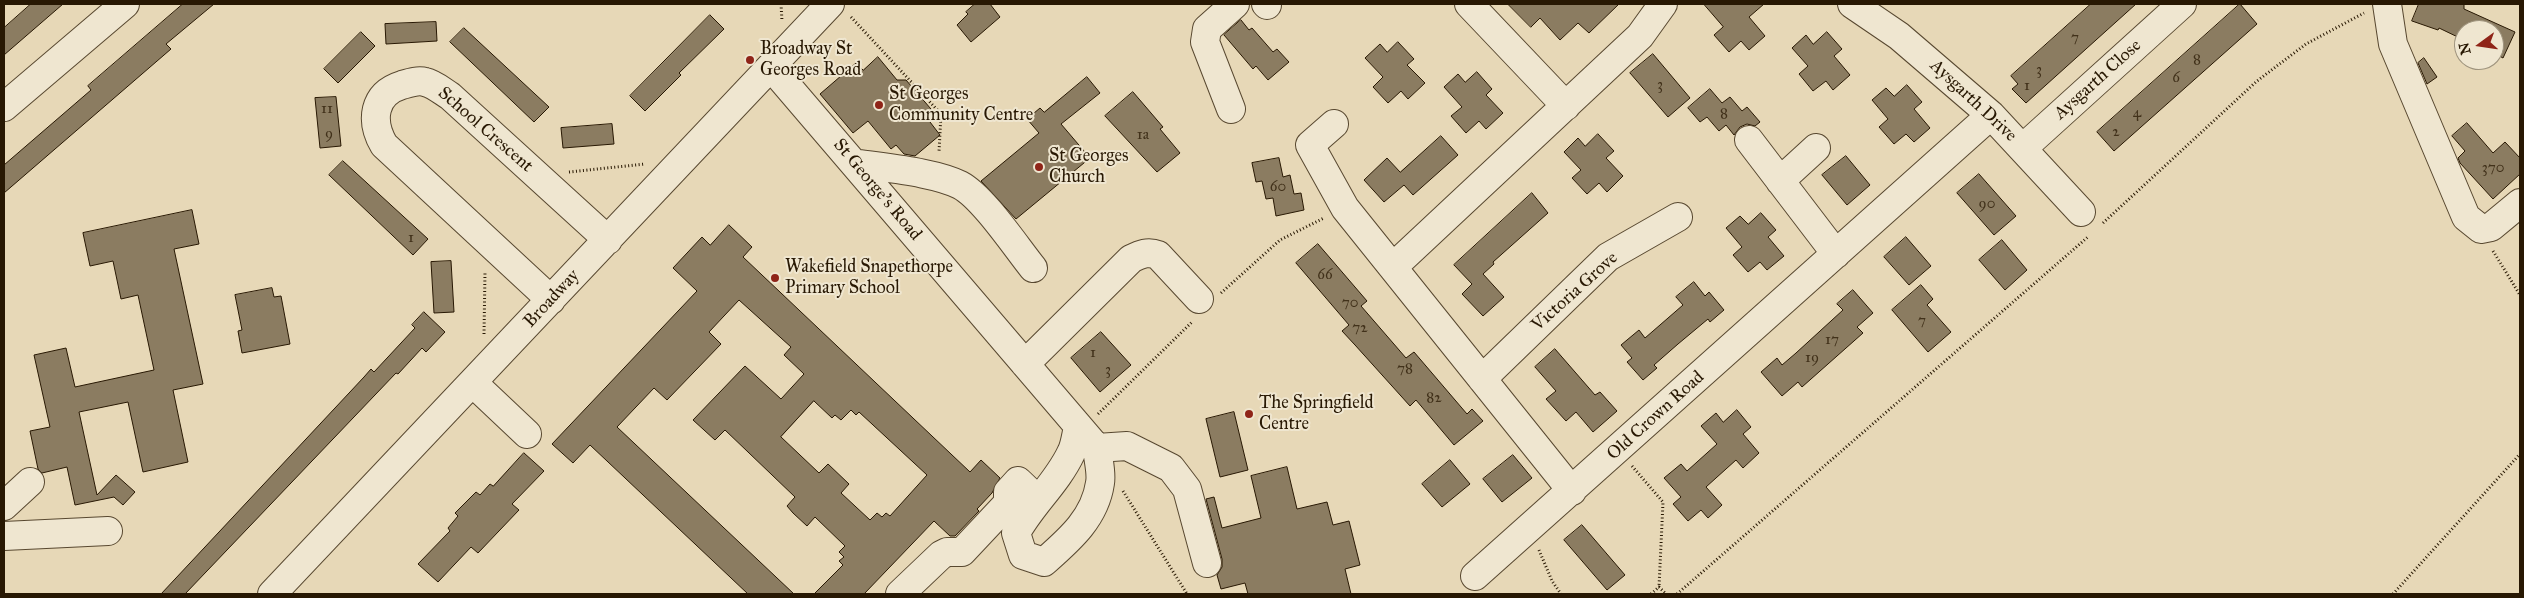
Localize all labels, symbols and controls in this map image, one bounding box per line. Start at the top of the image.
north arrow [2454,20,2504,70]
house number: 7 [2071,29,2079,47]
street label: Aysgarth Close [2050,35,2146,125]
place label: Broadway St Georges Road [760,39,861,82]
text: N [2455,41,2475,56]
house number: 8 [2193,51,2201,69]
marker: Broadway St Georges Road [744,54,756,66]
street label: Aysgarth Drive [1925,55,2021,147]
house number: 3 [2036,61,2042,79]
house number: 6 [2172,69,2180,87]
house number: 3 [1657,76,1663,94]
house number: 1 [2024,77,2030,95]
street label: School Crescent [433,83,537,177]
place label: St Georges Community Centre [889,84,1033,126]
marker: St Georges Community Centre [873,99,885,111]
house number: 11 [321,100,333,118]
house number: 4 [2133,104,2141,122]
house number: 8 [1720,105,1728,123]
house number: 2 [2112,123,2120,141]
house number: 9 [325,125,333,143]
house number: 1a [1137,126,1149,144]
street label: St George's Road [828,135,926,245]
place label: St Georges Church [1049,146,1129,188]
house number: 370 [2482,159,2504,177]
marker: St Georges Church [1033,161,1045,173]
house number: 60 [1270,178,1286,196]
house number: 90 [1979,195,1995,213]
house number: 1 [408,229,414,247]
street label: Victoria Grove [1527,248,1623,336]
place label: Wakefield Snapethorpe Primary School [785,257,953,300]
street label: Broadway [520,265,584,333]
house number: 66 [1317,266,1333,284]
marker: Wakefield Snapethorpe Primary School [769,272,781,284]
house number: 70 [1342,294,1358,312]
house number: 7 [1918,312,1926,330]
house number: 72 [1352,319,1368,337]
house number: 17 [1825,331,1839,349]
house number: 1 [1090,344,1096,362]
house number: 19 [1805,349,1819,367]
house number: 78 [1397,360,1413,378]
house number: 3 [1105,361,1111,379]
street label: Old Crown Road [1603,367,1709,465]
house number: 82 [1426,389,1442,407]
place label: The Springfield Centre [1259,393,1374,436]
marker: The Springfield Centre [1243,408,1255,420]

